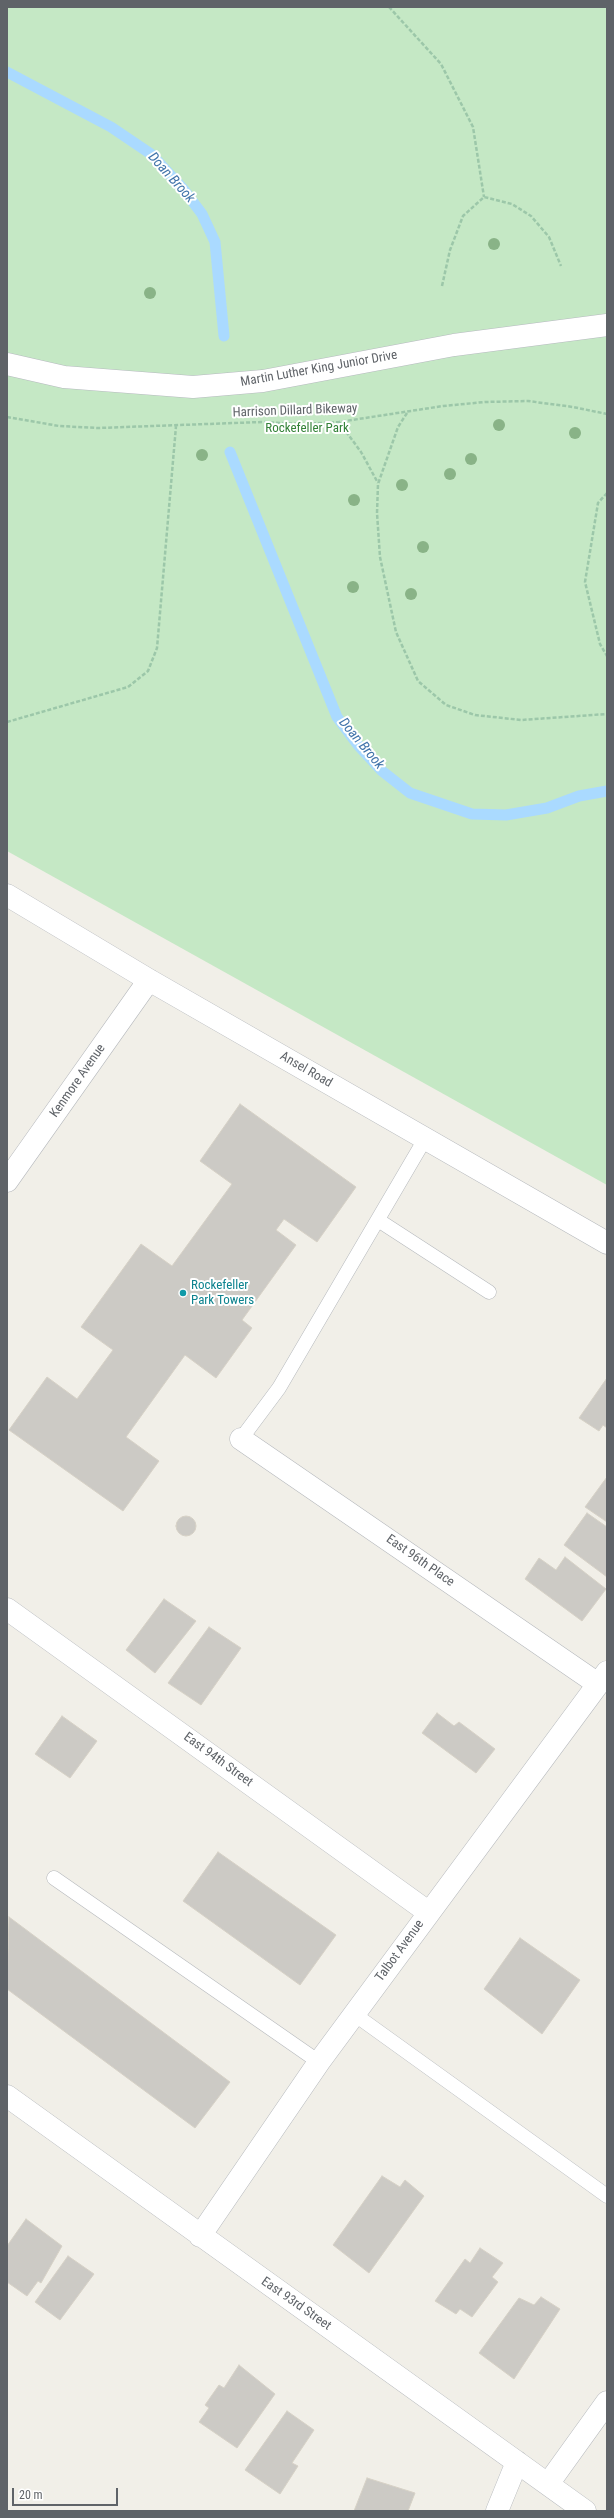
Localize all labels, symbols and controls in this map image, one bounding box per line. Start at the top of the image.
water label: Doan Brook [144,149,198,207]
street label: Martin Luther King Junior Drive [239,348,399,390]
street label: Harrison Dillard Bikeway [232,401,358,421]
park label: Rockefeller Park [265,421,349,437]
water label: Doan Brook [335,715,387,773]
street label: Kenmore Avenue [47,1041,109,1121]
street label: Ansel Road [277,1049,335,1091]
place label: Rockefeller Park Towers [191,1278,254,1309]
marker: Rockefeller Park Towers [178,1288,188,1298]
street label: East 96th Place [383,1532,457,1590]
street label: East 94th Street [180,1730,256,1790]
street label: Talbot Avenue [372,1917,428,1985]
street label: East 93rd Street [258,2274,334,2334]
scale bar [14,2480,120,2506]
text: 20 m [19,2488,43,2502]

